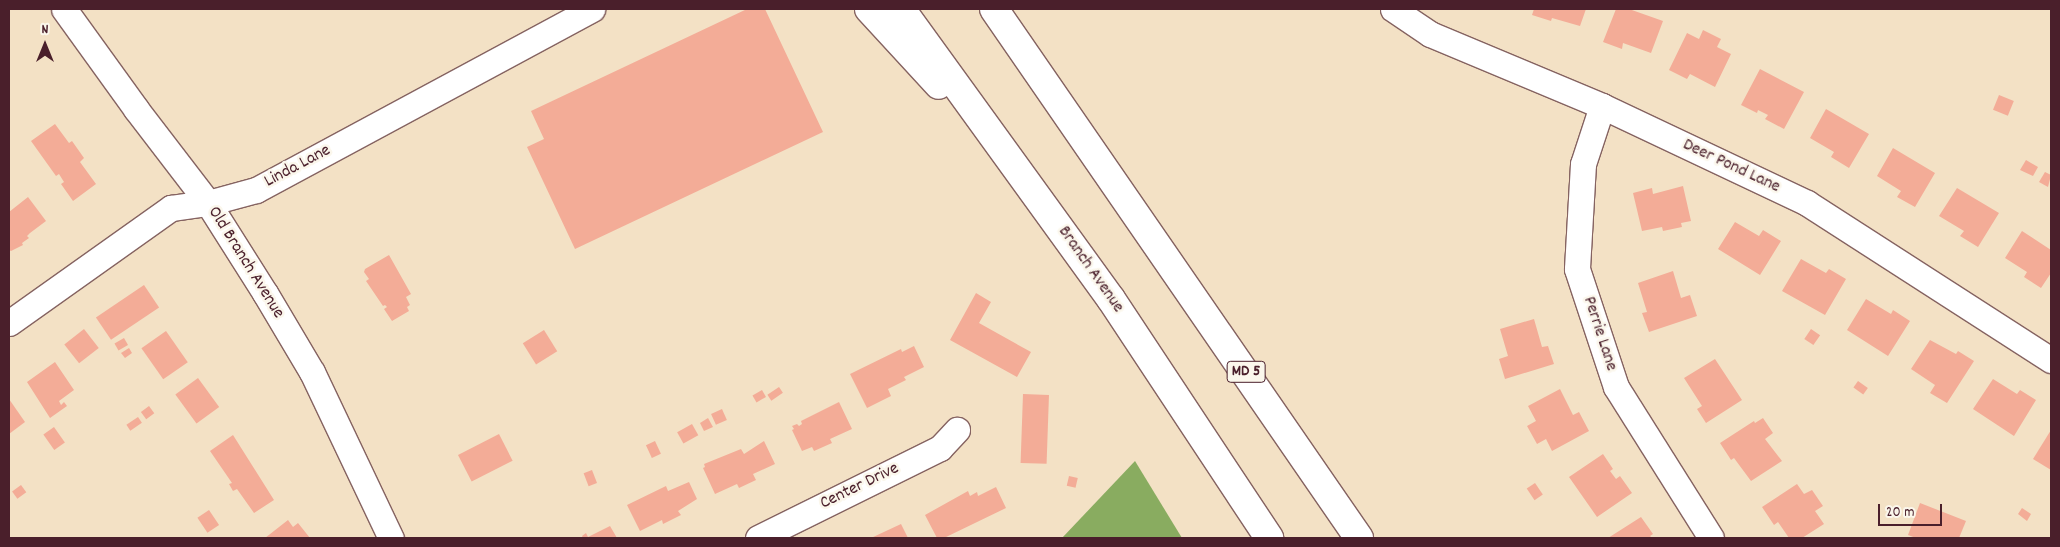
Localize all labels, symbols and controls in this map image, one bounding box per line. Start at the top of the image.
north arrow [20,20,70,70]
text: N [42,20,48,40]
street label: Deer Pond Lane [1679,135,1783,199]
street label: Linda Lane [261,141,335,193]
street label: Old Branch Avenue [202,203,288,323]
street label: Branch Avenue [1052,223,1128,317]
street label: Perrie Lane [1577,294,1621,374]
road number: MD 5 [1226,358,1266,386]
street label: Center Drive [817,459,903,515]
scale bar [1880,494,1944,526]
text: 20 m [1886,502,1914,524]

